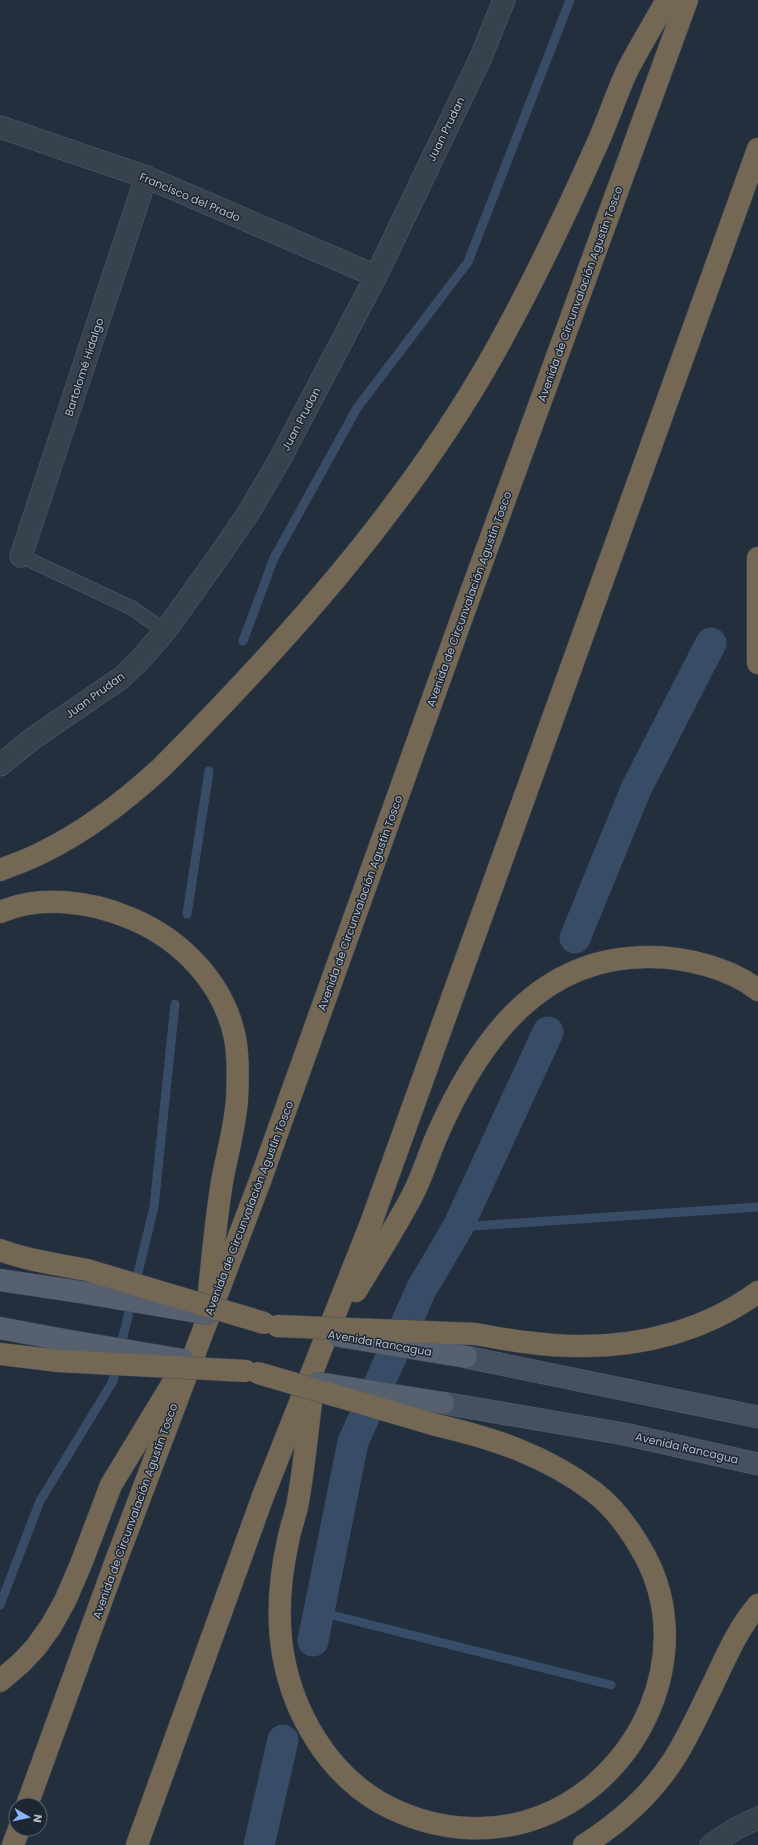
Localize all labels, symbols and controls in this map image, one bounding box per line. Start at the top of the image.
street label: Juan Prudan [424,94,468,164]
street label: Francisco del Prado [137,168,243,226]
street label: Avenida de Circunvalación Agustín Tosco [533,184,627,404]
street label: Bartolomé Hidalgo [61,316,107,418]
street label: Juan Prudan [278,384,324,454]
street label: Avenida de Circunvalación Agustín Tosco [422,489,516,709]
street label: Juan Prudan [62,668,128,722]
street label: Avenida de Circunvalación Agustín Tosco [313,793,407,1013]
street label: Avenida de Circunvalación Agustín Tosco [201,1099,297,1317]
street label: Avenida Rancagua [327,1326,433,1360]
street label: Avenida de Circunvalación Agustín Tosco [88,1401,182,1621]
street label: Avenida Rancagua [634,1428,740,1468]
north arrow [8,1797,48,1837]
text: N [29,1813,46,1824]

